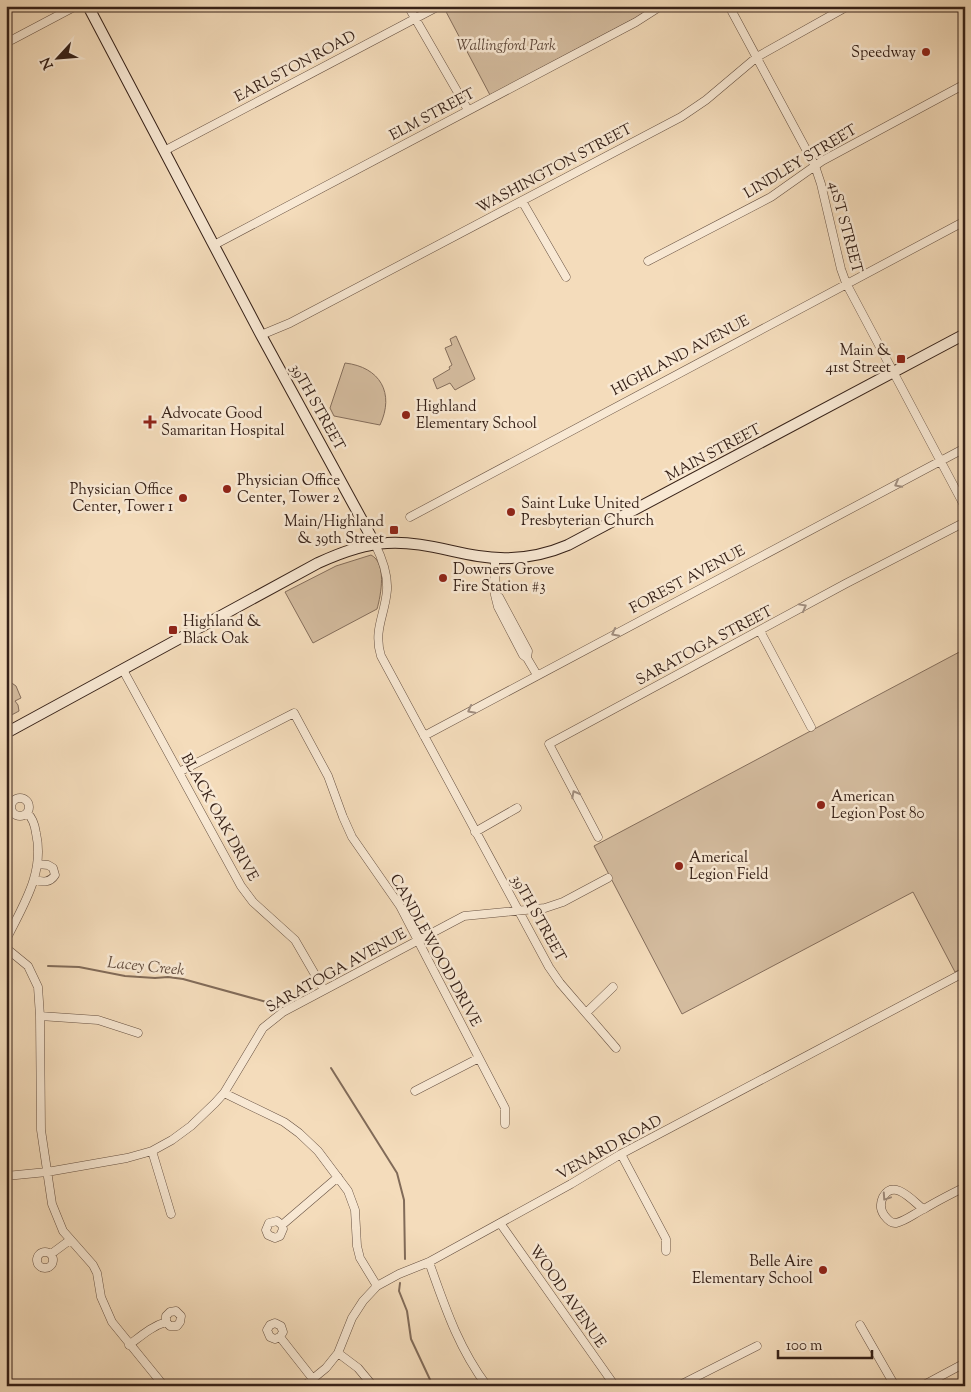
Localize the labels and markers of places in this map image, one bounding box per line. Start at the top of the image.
place label: Speedway [851,43,917,64]
marker: Speedway [920,46,932,58]
place label: Main & 41st Street [825,341,892,379]
marker: Main & 41st Street [895,353,907,365]
place label: Highland Elementary School [416,397,537,435]
place label: Advocate Good Samaritan Hospital [161,404,285,442]
marker: Highland Elementary School [400,409,412,421]
marker: Advocate Good Samaritan Hospital [143,415,157,429]
place label: Physician Office Center, Tower 2 [237,471,340,509]
place label: Physician Office Center, Tower 1 [70,480,173,518]
marker: Physician Office Center, Tower 2 [221,483,233,495]
marker: Physician Office Center, Tower 1 [177,492,189,504]
place label: Saint Luke United Presbyterian Church [521,494,655,532]
marker: Saint Luke United Presbyterian Church [505,506,517,518]
place label: Main/Highland & 39th Street [284,512,385,550]
marker: Main/Highland & 39th Street [388,524,400,536]
place label: Downers Grove Fire Station #3 [453,560,554,598]
marker: Downers Grove Fire Station #3 [437,572,449,584]
place label: Highland & Black Oak [183,612,262,650]
marker: Highland & Black Oak [167,624,179,636]
place label: American Legion Post 80 [831,787,925,825]
marker: American Legion Post 80 [815,799,827,811]
place label: Americal Legion Field [689,848,769,886]
marker: Americal Legion Field [673,860,685,872]
place label: Belle Aire Elementary School [692,1252,813,1290]
marker: Belle Aire Elementary School [817,1264,829,1276]

